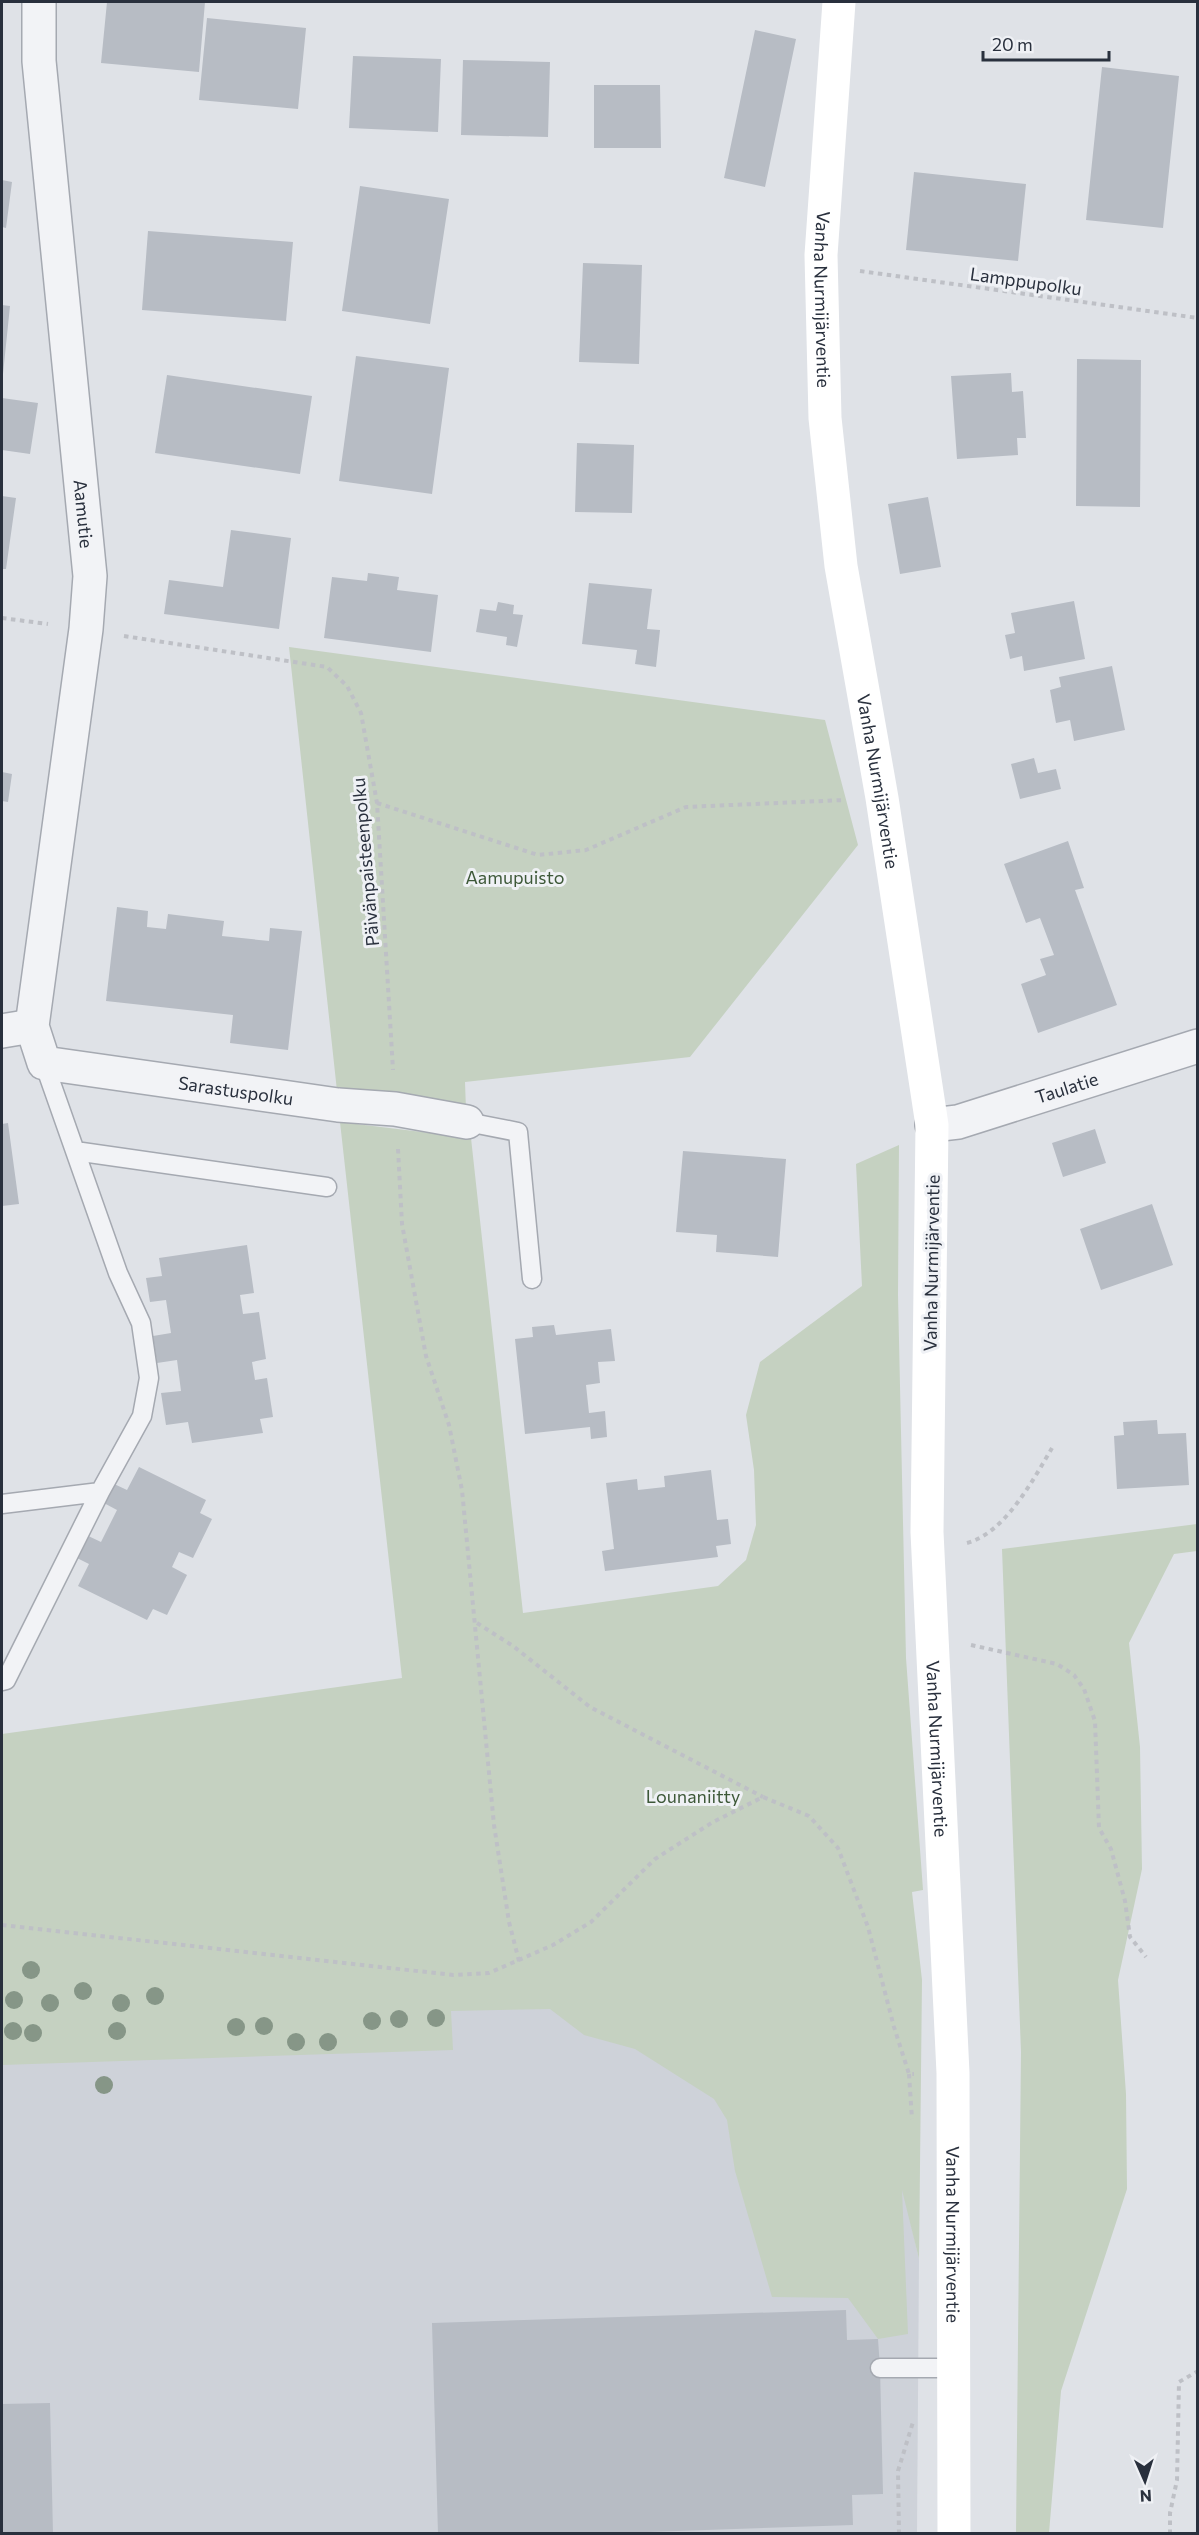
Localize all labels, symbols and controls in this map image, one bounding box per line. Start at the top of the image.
scale bar [983,24,1109,62]
text: 20 m [992,33,1033,55]
street label: Vanha Nurmijärventie [810,210,835,388]
street label: Lamppupolku [969,262,1083,300]
street label: Aamutie [69,478,98,549]
street label: Vanha Nurmijärventie [853,692,904,870]
street label: Päivänpaisteenpolku [347,777,383,947]
park label: Aamupuisto [466,866,564,888]
street label: Taulatie [1032,1067,1101,1108]
street label: Sarastuspolku [177,1071,295,1110]
street label: Vanha Nurmijärventie [918,1174,944,1352]
street label: Vanha Nurmijärventie [922,1660,953,1838]
park label: Lounaniitty [646,1785,740,1807]
street label: Vanha Nurmijärventie [942,2146,965,2323]
north arrow [1115,2451,1175,2511]
text: N [1139,2487,1152,2506]

